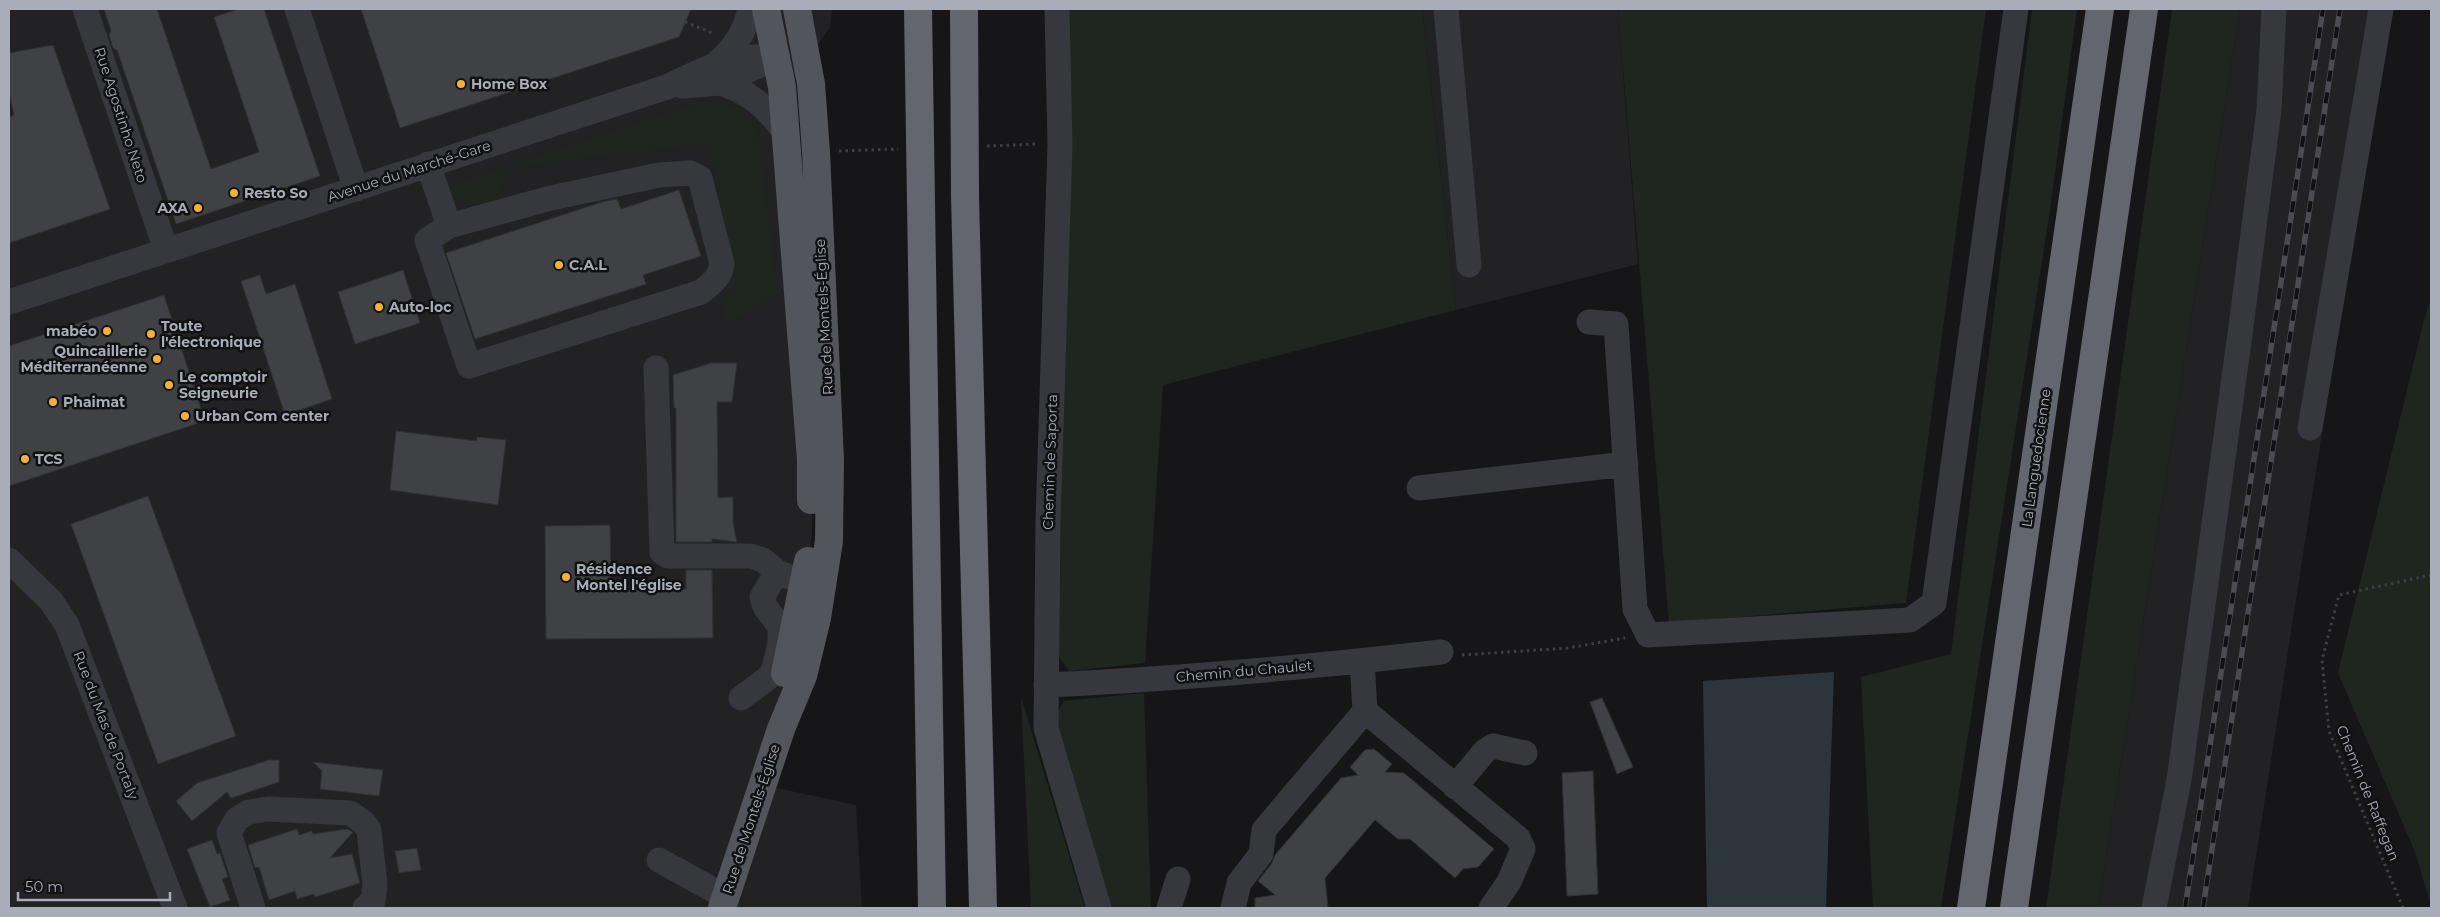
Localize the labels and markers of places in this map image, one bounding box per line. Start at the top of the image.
place label: Home Box [471,75,548,93]
marker: Home Box [455,78,467,90]
place label: Resto So [244,184,308,202]
marker: Resto So [228,187,240,199]
place label: AXA [157,199,188,217]
marker: AXA [192,202,204,214]
place label: C.A.L [569,256,607,274]
marker: C.A.L [553,259,565,271]
place label: Auto-loc [388,298,452,316]
marker: Auto-loc [373,301,385,313]
place label: Toute l'électronique [161,317,262,351]
place label: mabéo [46,322,97,340]
marker: mabéo [101,325,113,337]
marker: Toute l'électronique [145,328,157,340]
place label: Quincaillerie Méditerranéenne [20,342,147,376]
marker: Quincaillerie Méditerranéenne [151,353,163,365]
place label: Le comptoir Seigneurie [179,368,267,402]
marker: Le comptoir Seigneurie [163,379,175,391]
place label: Phaimat [63,393,125,411]
marker: Phaimat [47,396,59,408]
place label: Urban Com center [195,407,329,425]
marker: Urban Com center [179,410,191,422]
place label: TCS [35,450,63,468]
marker: TCS [19,453,31,465]
place label: Résidence Montel l'église [576,560,682,594]
marker: Résidence Montel l'église [560,571,572,583]

